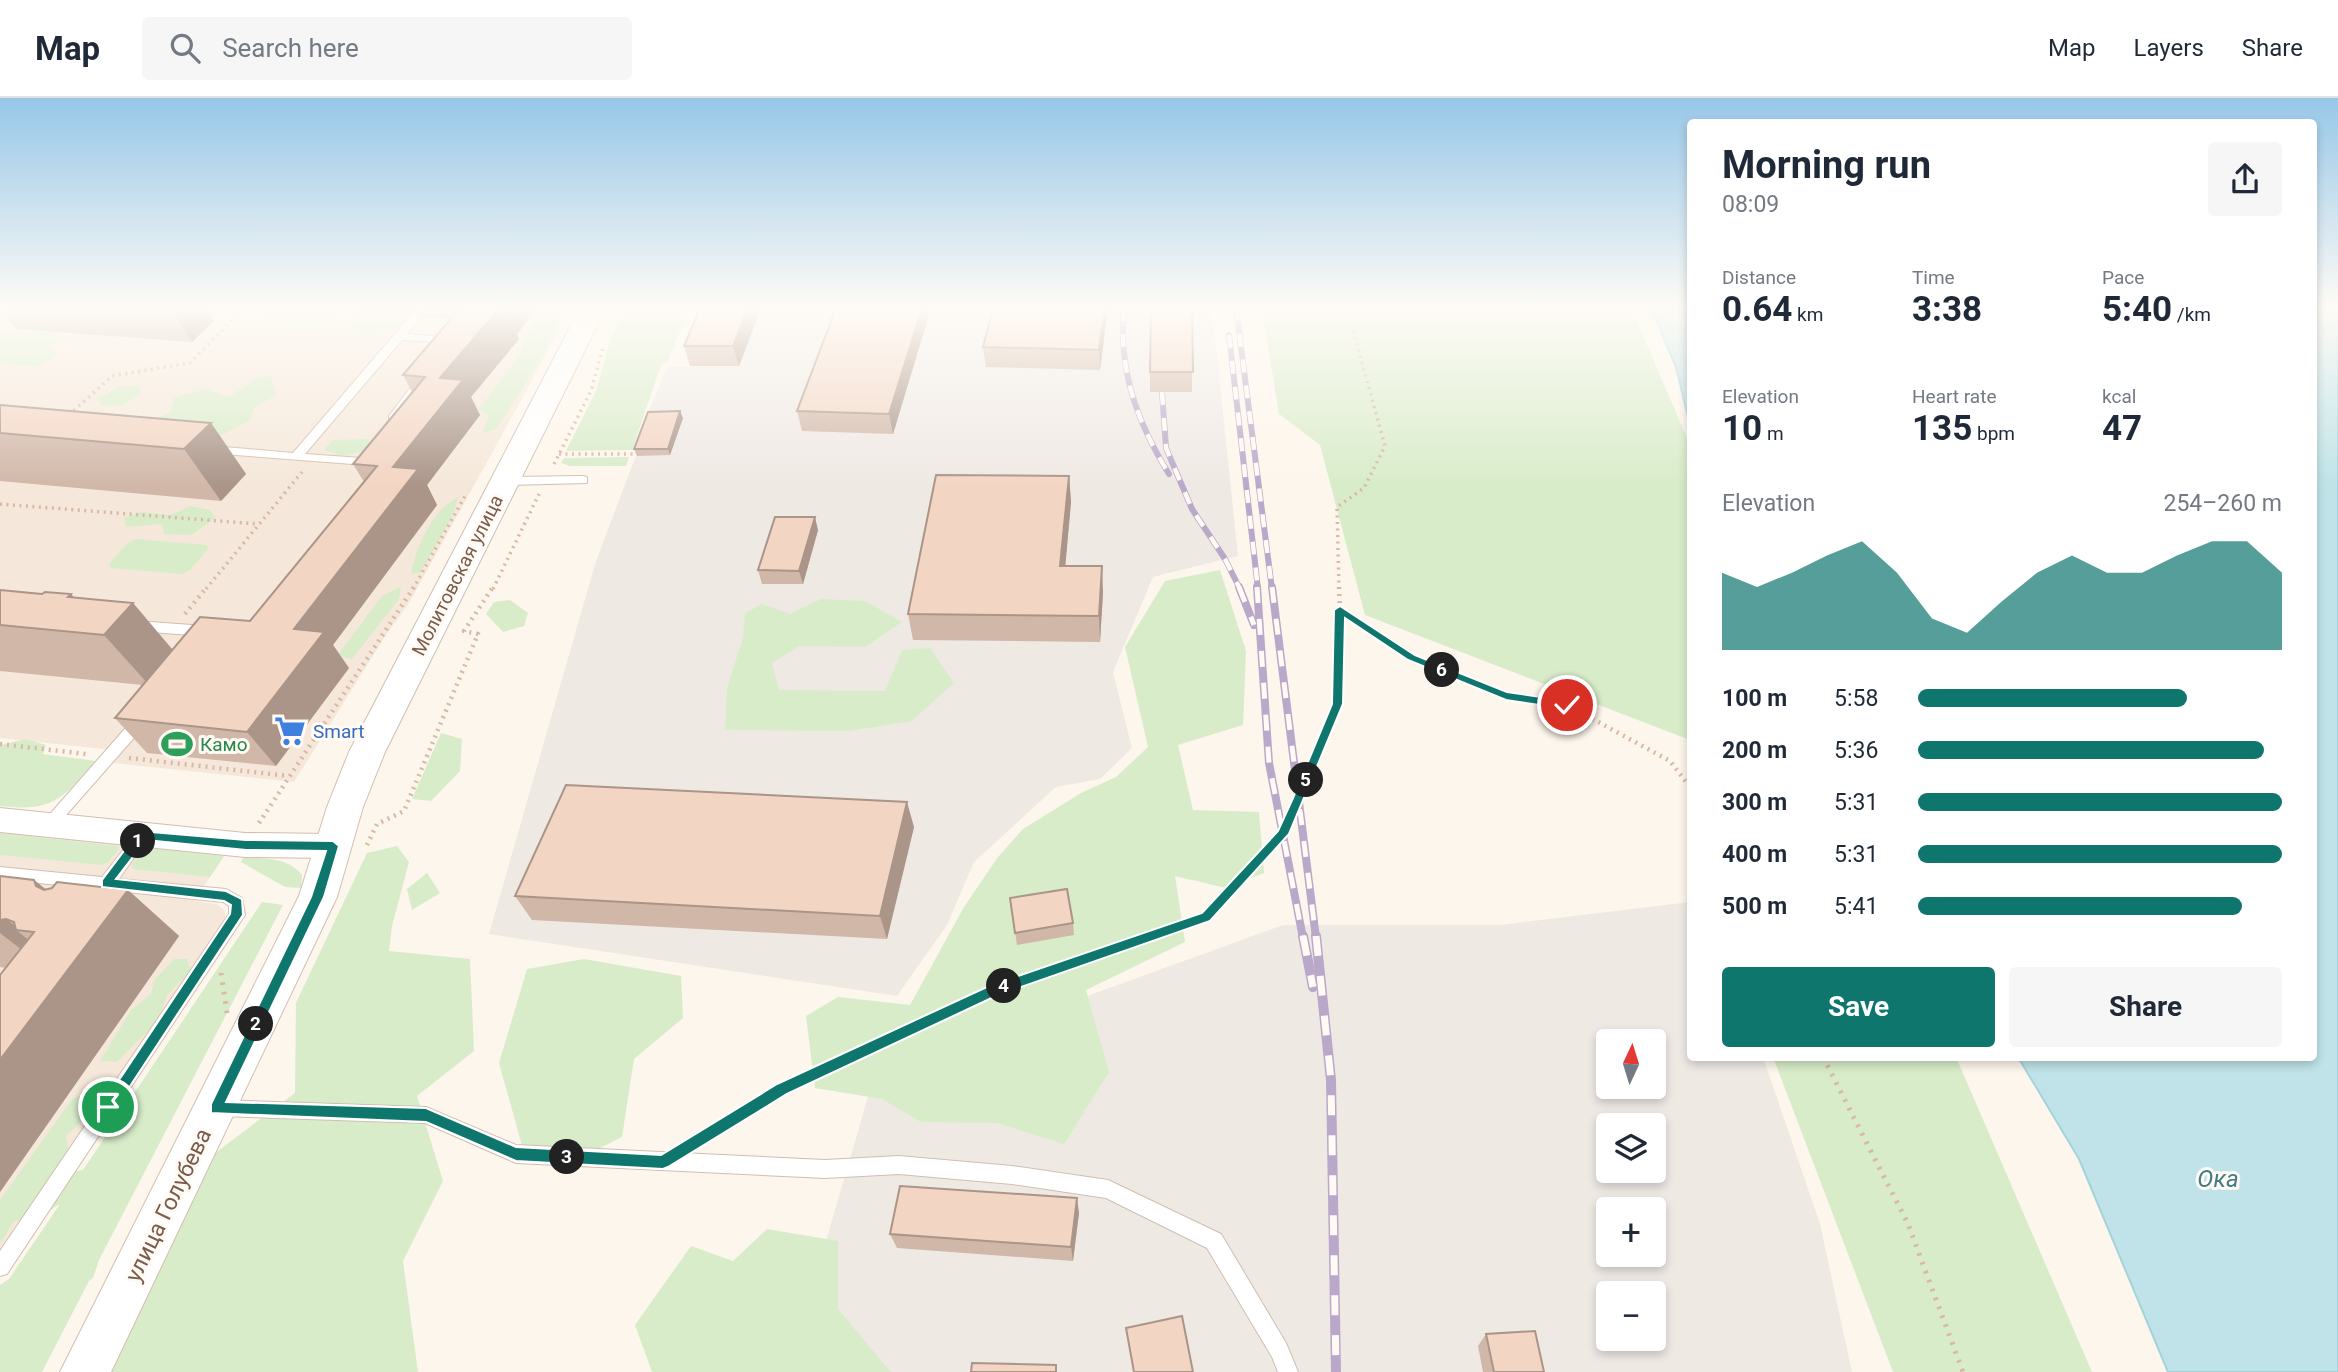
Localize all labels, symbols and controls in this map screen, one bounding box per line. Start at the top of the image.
search box [142,17,632,80]
text: Map [35,29,100,68]
icon: search [166,29,204,67]
text: Search here [222,33,359,63]
text: Map [2048,34,2096,62]
text: Layers [2134,34,2204,62]
text: Share [2242,34,2303,62]
button: share [2208,142,2282,216]
text: Morning run [1722,143,1931,187]
text: 08:09 [1722,191,1779,218]
text: Distance [1722,266,1796,289]
text: Time [1912,266,1955,289]
text: Pace [2102,266,2144,289]
text: 0.64 [1722,289,1792,330]
text: 3:38 [1912,289,1982,330]
text: 5:40 [2102,289,2172,330]
text: km [1792,303,1823,326]
text: /km [2172,303,2211,326]
text: Elevation [1722,385,1799,408]
text: Heart rate [1912,385,1997,408]
text: kcal [2102,385,2136,408]
text: 10 [1722,408,1762,449]
text: 135 [1912,408,1972,449]
text: 47 [2102,408,2142,449]
text: m [1762,422,1784,445]
text: bpm [1972,422,2015,445]
text: Elevation [1722,490,1815,517]
text: 254–260 m [2163,490,2282,517]
street label: Молитовская улица [407,491,508,660]
pin: 6 [1424,652,1460,688]
text: 6 [1436,658,1447,681]
pin [1537,675,1597,735]
text: 100 m [1722,685,1787,712]
text: 5:58 [1834,685,1878,712]
icon: check [1548,686,1586,724]
supermarket icon: Smart [273,714,307,748]
place label: Smart [313,720,364,743]
sports icon: Камо [160,727,194,761]
place label: Камо [200,733,247,756]
text: 200 m [1722,737,1787,764]
text: 5:36 [1834,737,1878,764]
pin: 5 [1288,762,1324,798]
text: 5 [1300,768,1311,791]
text: 300 m [1722,789,1787,816]
text: 5:31 [1834,789,1878,816]
pin: 1 [120,824,156,858]
text: 1 [132,829,143,852]
text: 400 m [1722,841,1787,868]
text: 5:31 [1834,841,1878,868]
text: 500 m [1722,893,1787,920]
text: 5:41 [1834,893,1878,920]
button: Save [1722,967,1995,1047]
button: Share [2009,967,2282,1047]
pin: 4 [986,968,1021,1004]
text: 4 [998,974,1009,997]
pin: 2 [238,1006,274,1042]
text: 2 [250,1012,261,1035]
north arrow [1596,1029,1666,1099]
map controls [1596,1029,1666,1351]
pin [78,1077,138,1137]
icon: arrive [89,1088,127,1126]
button: layers [1596,1113,1666,1183]
street label: улица Голубева [120,1124,217,1286]
pin: 3 [550,1140,584,1174]
text: 3 [561,1145,572,1168]
water label: Ока [2197,1165,2239,1193]
button: + [1596,1197,1666,1267]
button: − [1596,1281,1666,1351]

